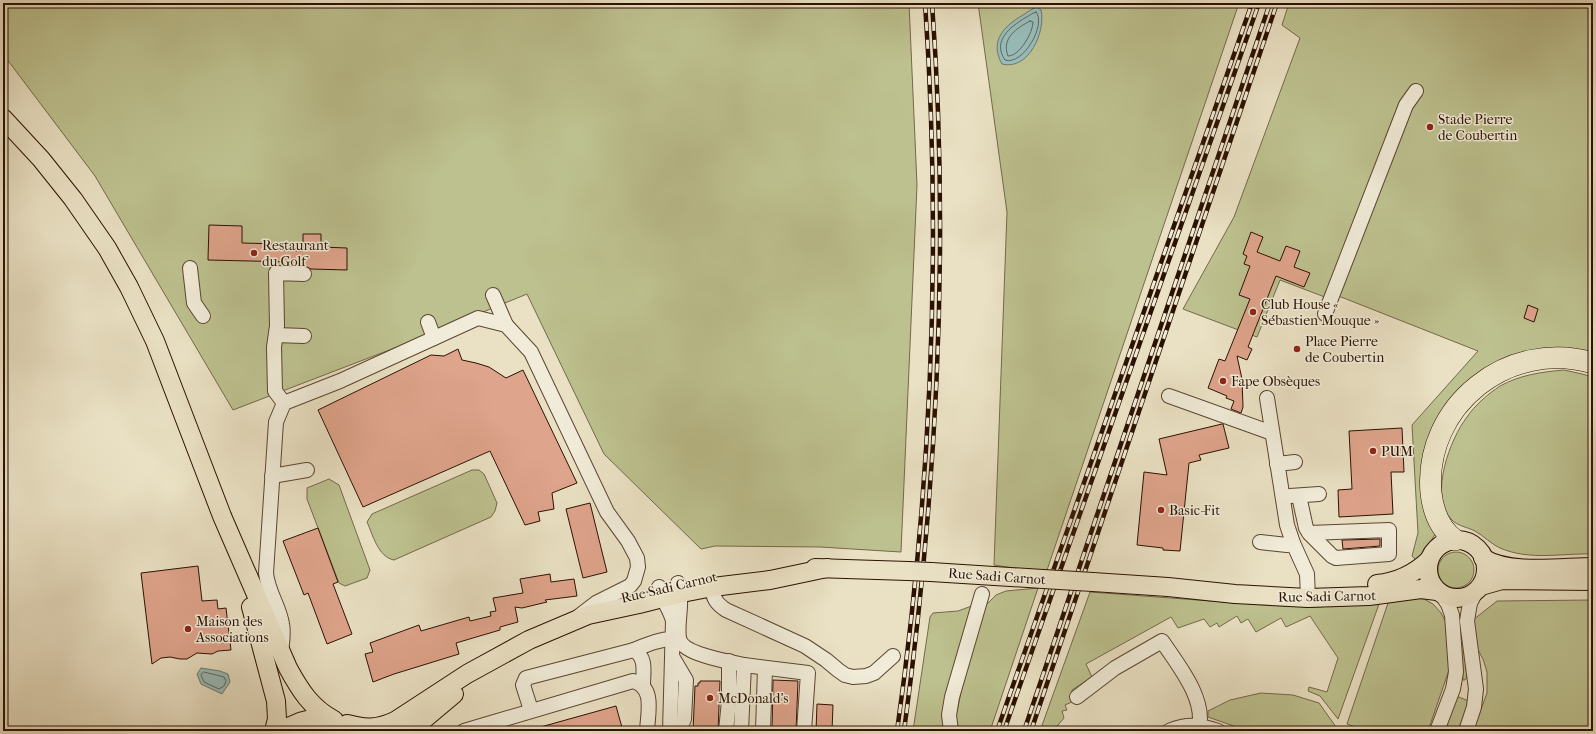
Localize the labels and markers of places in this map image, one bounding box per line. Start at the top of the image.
place label: Stade Pierre de Coubertin [1438,111,1517,144]
marker: Stade Pierre de Coubertin [1425,122,1435,132]
place label: Restaurant du Golf [262,237,329,270]
marker: Restaurant du Golf [249,248,259,258]
place label: Club House « Sébastien Mouque » [1261,296,1380,329]
marker: Club House « Sébastien Mouque » [1248,307,1258,317]
place label: Place Pierre de Coubertin [1305,333,1384,366]
marker: Place Pierre de Coubertin [1292,344,1302,354]
place label: Fape Obsèques [1231,373,1320,390]
marker: Fape Obsèques [1218,376,1228,386]
place label: PUM [1381,443,1413,460]
marker: PUM [1368,446,1378,456]
place label: Basic-Fit [1169,502,1220,519]
marker: Basic-Fit [1156,505,1166,515]
place label: Maison des Associations [195,613,269,646]
marker: Maison des Associations [183,624,193,634]
place label: McDonald's [718,690,789,707]
marker: McDonald's [705,693,715,703]

